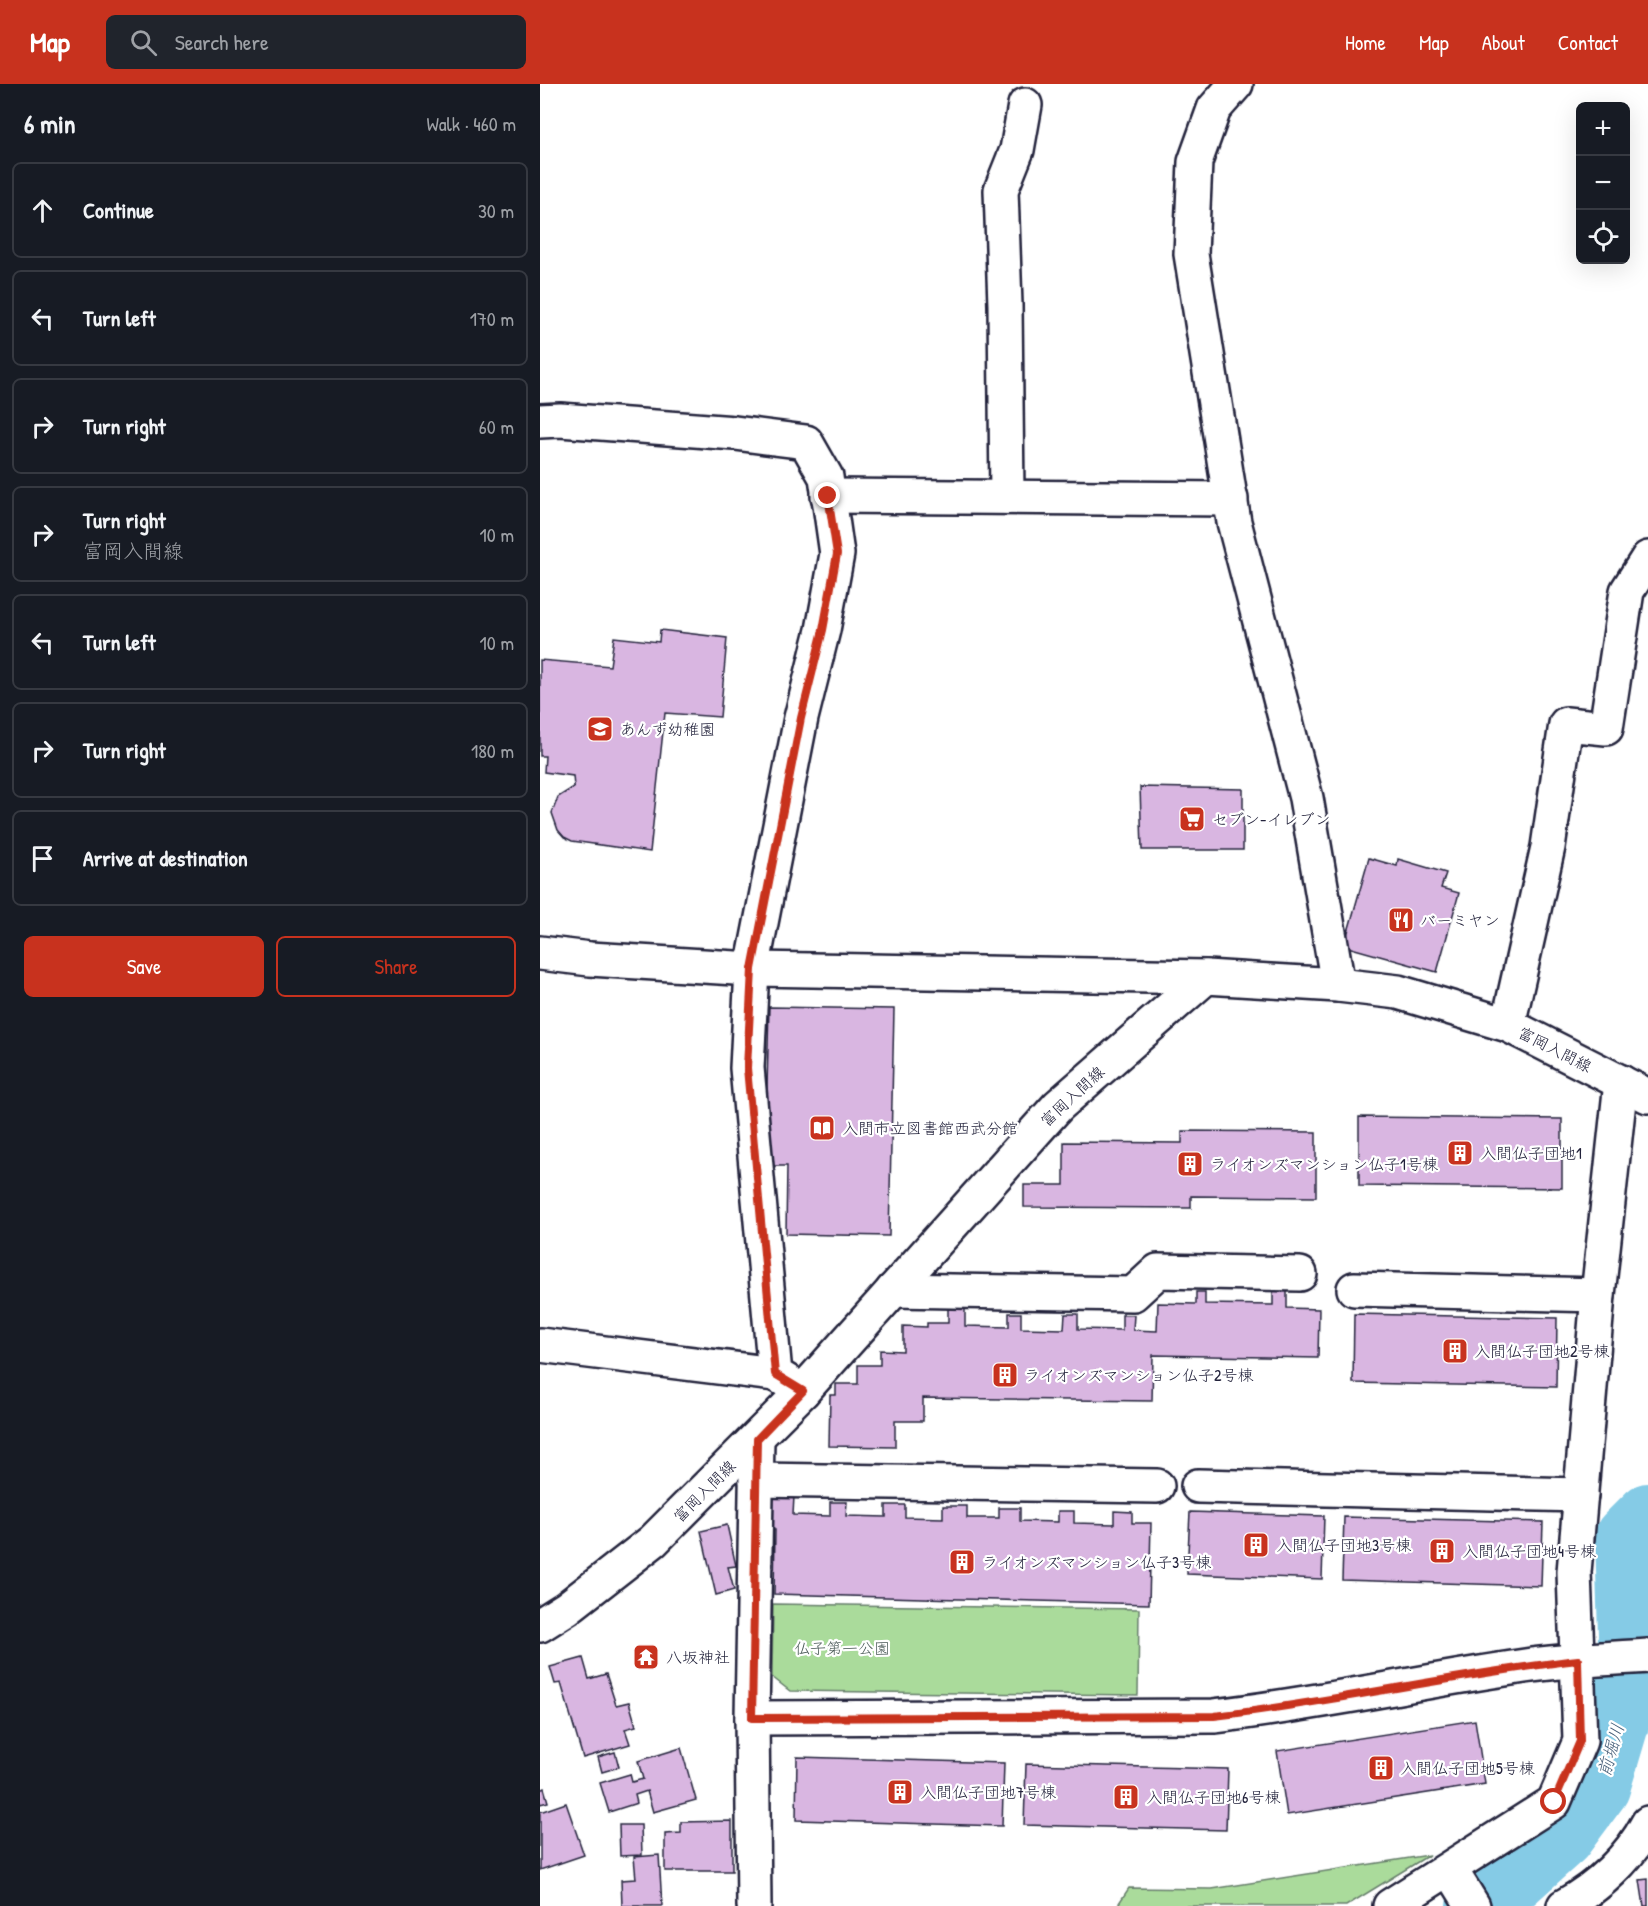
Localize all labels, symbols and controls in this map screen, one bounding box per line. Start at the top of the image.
search box [106,15,526,69]
text: Map [30,23,70,61]
icon: search [127,26,160,59]
text: Search here [175,27,269,57]
text: Home [1345,28,1386,57]
text: Map [1419,28,1449,57]
text: About [1482,28,1525,57]
text: Contact [1558,28,1618,57]
map controls [1576,102,1630,264]
button: + [1576,102,1630,156]
text: 6 min [24,106,76,141]
text: Walk · 460 m [426,110,516,137]
button: − [1576,156,1630,210]
icon: ahead [26,194,59,227]
text: Continue [83,195,154,225]
text: 30 m [478,197,514,224]
button: locate [1576,210,1630,264]
icon: left [26,302,59,335]
text: Turn left [83,303,156,333]
text: 170 m [470,305,514,332]
icon: right [26,410,59,443]
text: Turn right [83,411,166,441]
text: 60 m [479,413,514,440]
route end [814,482,840,508]
text: Turn right [83,505,166,535]
icon: right [26,518,59,551]
text: 10 m [480,521,514,548]
text: 富岡入間線 [83,537,183,564]
icon: left [26,626,59,659]
text: Turn left [83,627,156,657]
text: 10 m [480,629,514,656]
school or university icon: あんず幼稚園 [585,714,615,744]
place label: あんず幼稚園 [620,718,715,740]
icon: right [26,734,59,767]
text: Turn right [83,735,166,765]
text: 180 m [471,737,514,764]
supermarket icon: セブン-イレブン [1177,804,1207,834]
place label: セブン-イレブン [1212,808,1330,830]
icon: arrive [26,842,59,875]
text: Arrive at destination [83,843,248,873]
restaurant icon: バーミヤン [1386,905,1416,935]
place label: バーミヤン [1420,909,1500,931]
button: Save [24,936,264,997]
button: Share [276,936,516,997]
street label: 富岡入間線 [1514,1021,1596,1077]
street label: 富岡入間線 [1035,1061,1109,1131]
library icon: 入間市立図書館西武分館 [807,1113,837,1143]
place label: 入間市立図書館西武分館 [842,1117,1018,1139]
building icon: 入間仏子団地1 [1445,1138,1475,1168]
place label: 入間仏子団地1 [1480,1142,1582,1164]
building icon: ライオンズマンション仏子1号棟 [1175,1149,1205,1179]
place label: ライオンズマンション仏子1号棟 [1210,1153,1438,1175]
building icon: 入間仏子団地2号棟 [1440,1336,1470,1366]
place label: 入間仏子団地2号棟 [1474,1340,1610,1362]
building icon: ライオンズマンション仏子2号棟 [990,1360,1020,1390]
place label: ライオンズマンション仏子2号棟 [1024,1364,1254,1386]
street label: 富岡入間線 [668,1455,740,1527]
building icon: 入間仏子団地3号棟 [1241,1530,1271,1560]
place label: 入間仏子団地3号棟 [1276,1534,1411,1556]
building icon: 入間仏子団地4号棟 [1427,1536,1457,1566]
place label: 入間仏子団地4号棟 [1462,1540,1596,1562]
building icon: ライオンズマンション仏子3号棟 [947,1547,977,1577]
place label: ライオンズマンション仏子3号棟 [982,1551,1211,1573]
park label: 仏子第一公園 [794,1637,890,1659]
temple icon: 八坂神社 [631,1642,661,1672]
place label: 八坂神社 [666,1646,730,1668]
water label: 前堀川 [1591,1720,1630,1779]
building icon: 入間仏子団地5号棟 [1366,1753,1396,1783]
place label: 入間仏子団地5号棟 [1400,1757,1535,1779]
building icon: 入間仏子団地7号棟 [885,1777,915,1807]
place label: 入間仏子団地7号棟 [920,1781,1056,1803]
building icon: 入間仏子団地6号棟 [1111,1782,1141,1812]
place label: 入間仏子団地6号棟 [1146,1786,1280,1808]
route start [1540,1788,1566,1814]

